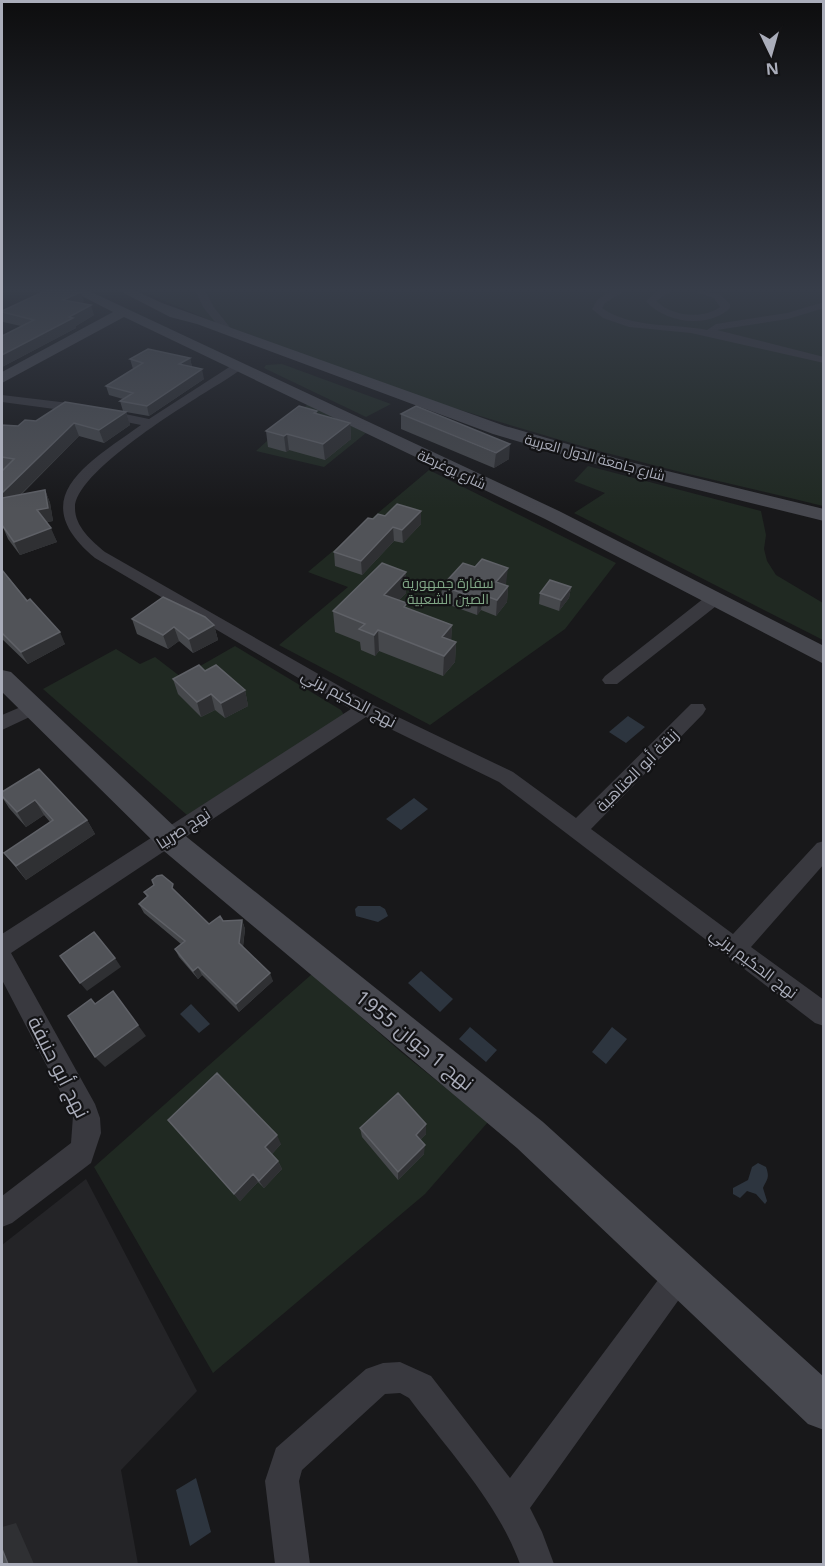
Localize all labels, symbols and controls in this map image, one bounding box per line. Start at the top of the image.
north arrow [741,24,801,84]
text: N [765,57,780,80]
street label: شارع جامعة الدول العربية [523,429,667,485]
street label: شارع يوغرطة [415,445,489,493]
park label: سفارة جمهورية الصين الشعبية [402,573,494,608]
street label: نهج الحكيم برني [296,664,400,735]
street label: زنقة أبو العتاهية [591,724,683,816]
street label: نهج صربيا [152,802,215,854]
street label: نهج الحكيم برني [704,923,802,1006]
street label: نهج 1 جوان 1955 [349,984,480,1097]
street label: نهج أبو حنيفة [21,1011,96,1123]

